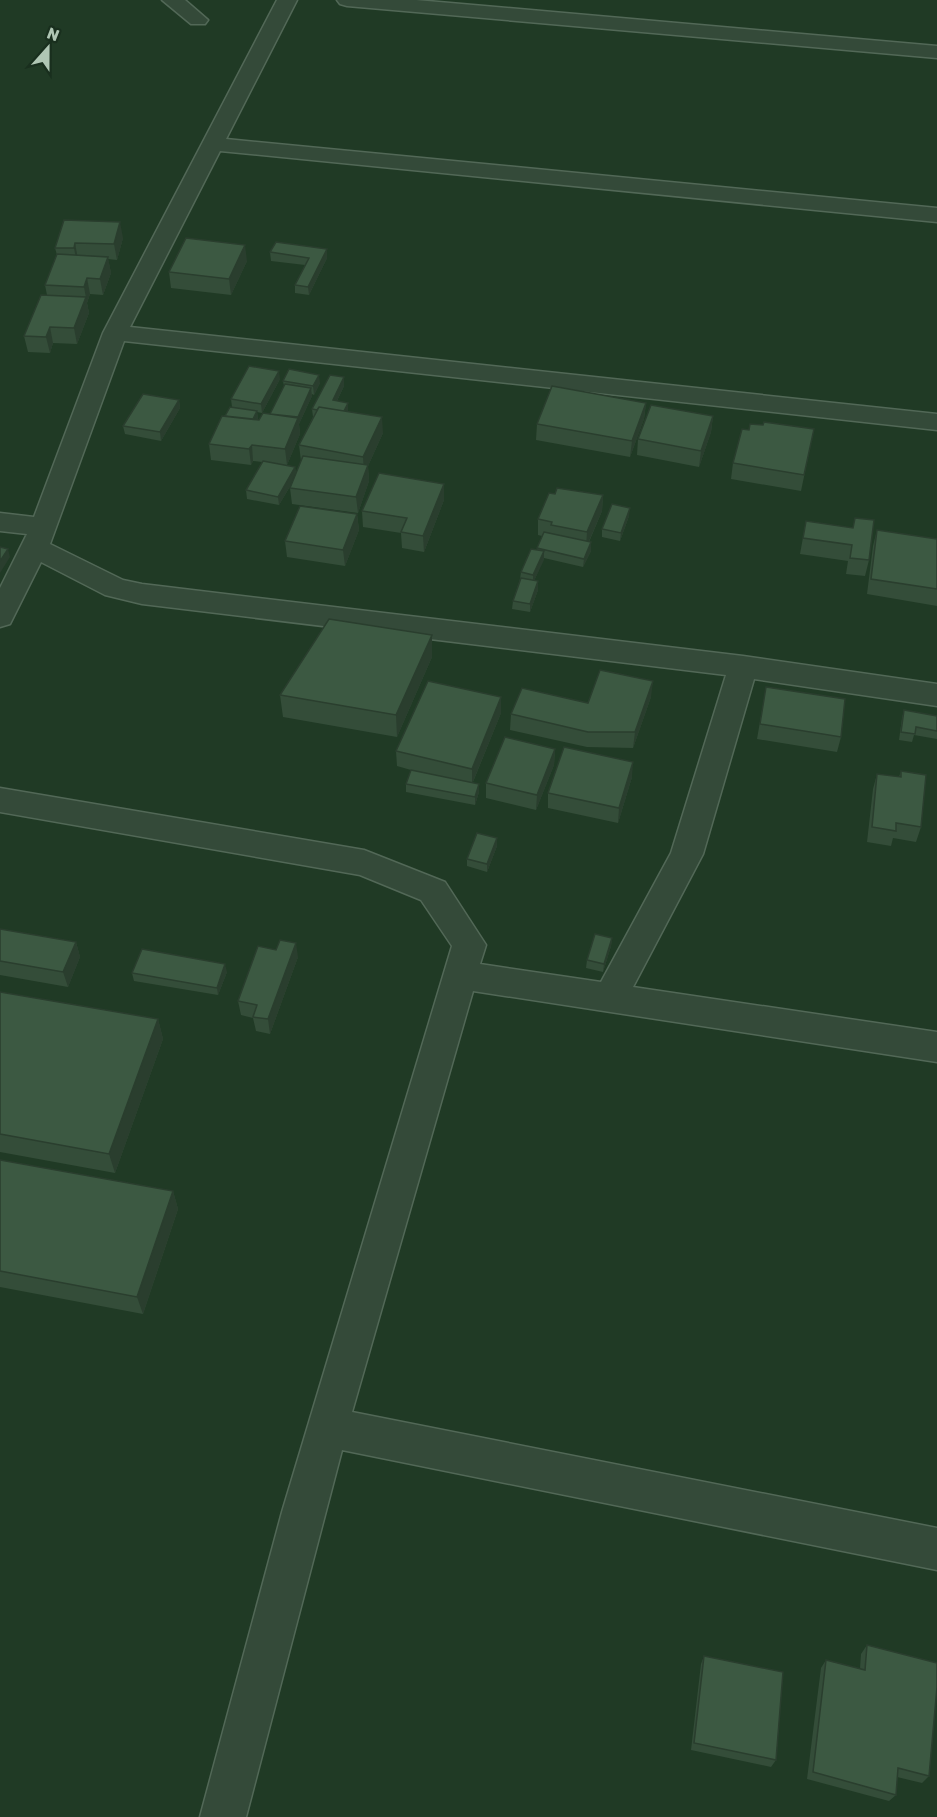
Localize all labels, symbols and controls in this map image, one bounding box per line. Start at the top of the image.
north arrow [18,18,78,78]
text: N [44,24,62,45]

